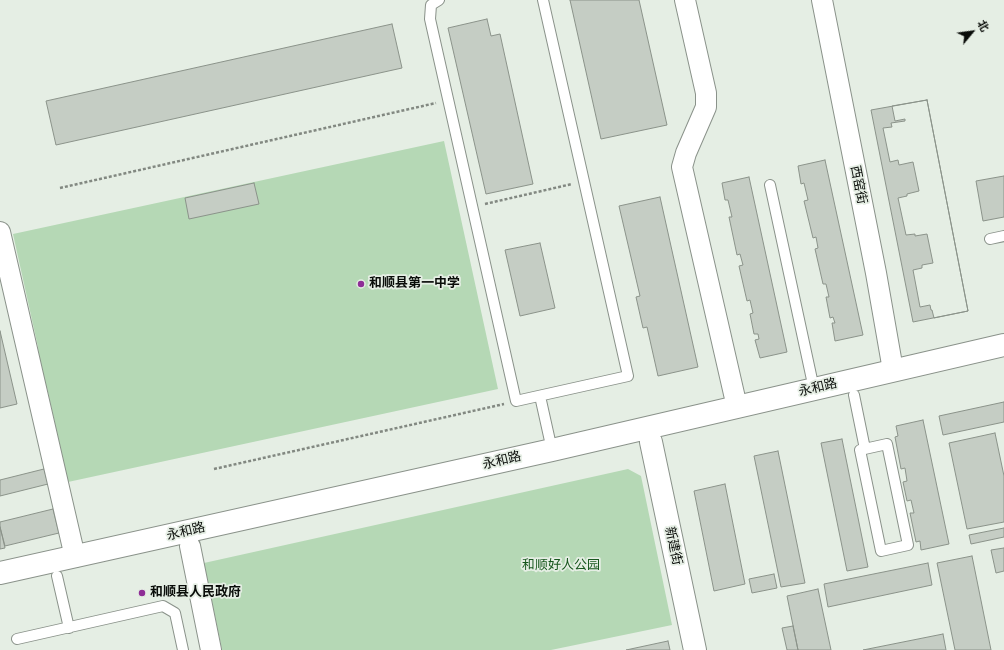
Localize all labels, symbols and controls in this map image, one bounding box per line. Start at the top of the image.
north arrow [952,12,992,52]
text: 北 [975,18,991,34]
street label: 西窑街 [847,164,869,206]
place label: 和顺县第一中学 [369,276,460,292]
marker: 和顺县第一中学 [356,279,366,289]
street label: 永和路 [797,376,839,400]
street label: 永和路 [481,449,523,473]
street label: 永和路 [165,520,207,544]
street label: 新建街 [661,525,685,567]
park label: 和顺好人公园 [522,558,600,574]
place label: 和顺县人民政府 [150,585,241,601]
marker: 和顺县人民政府 [137,588,147,598]

